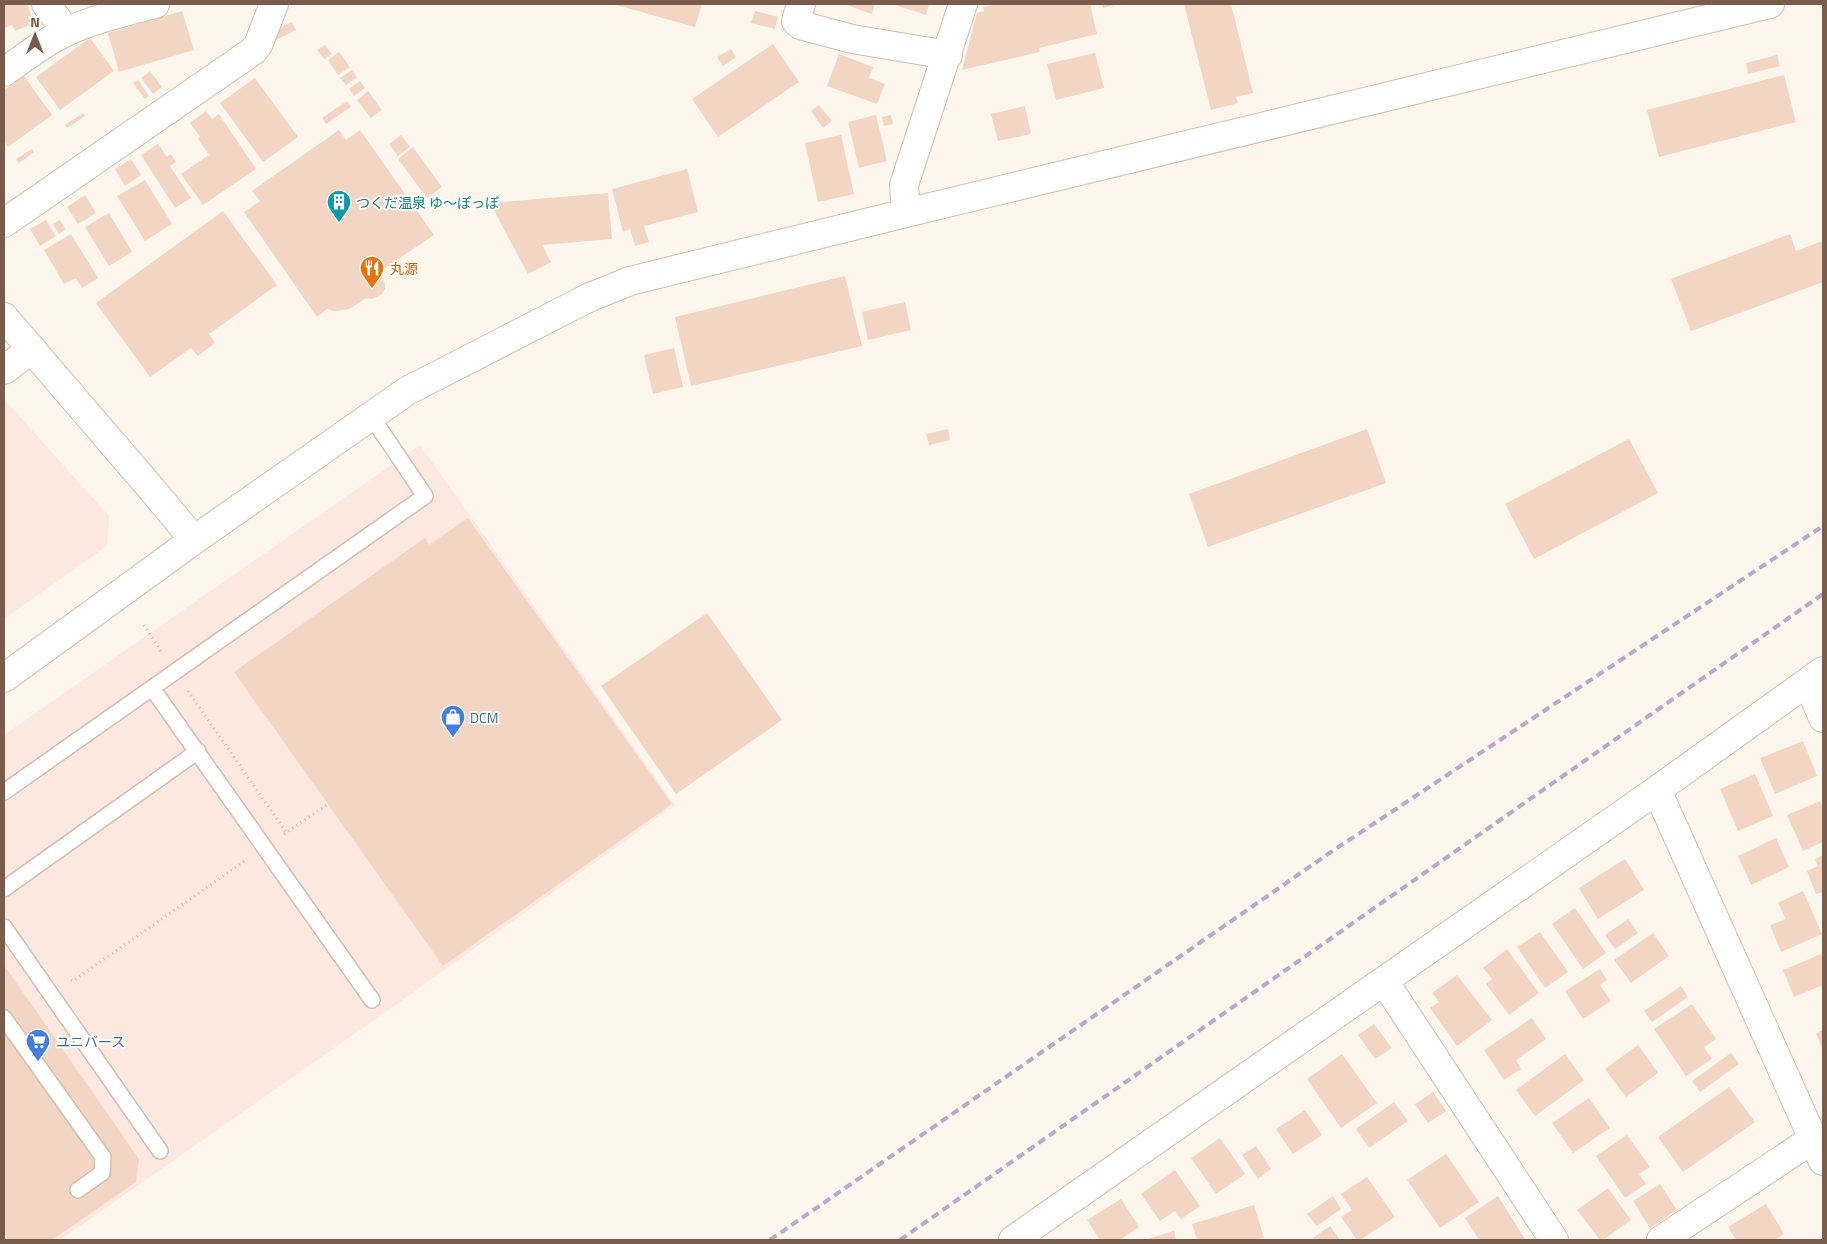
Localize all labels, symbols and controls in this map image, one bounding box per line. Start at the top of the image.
north arrow [10,10,60,60]
text: N [30,11,40,32]
building icon: つくだ温泉 ゆ～ぽっぽ [326,189,352,223]
place label: つくだ温泉 ゆ～ぽっぽ [356,192,499,213]
restaurant icon: 丸源 [359,255,385,289]
place label: 丸源 [390,258,418,279]
shop icon: DCM [440,704,466,738]
place label: DCM [470,707,498,728]
supermarket icon: ユニバース [25,1028,51,1062]
place label: ユニバース [56,1031,125,1052]

